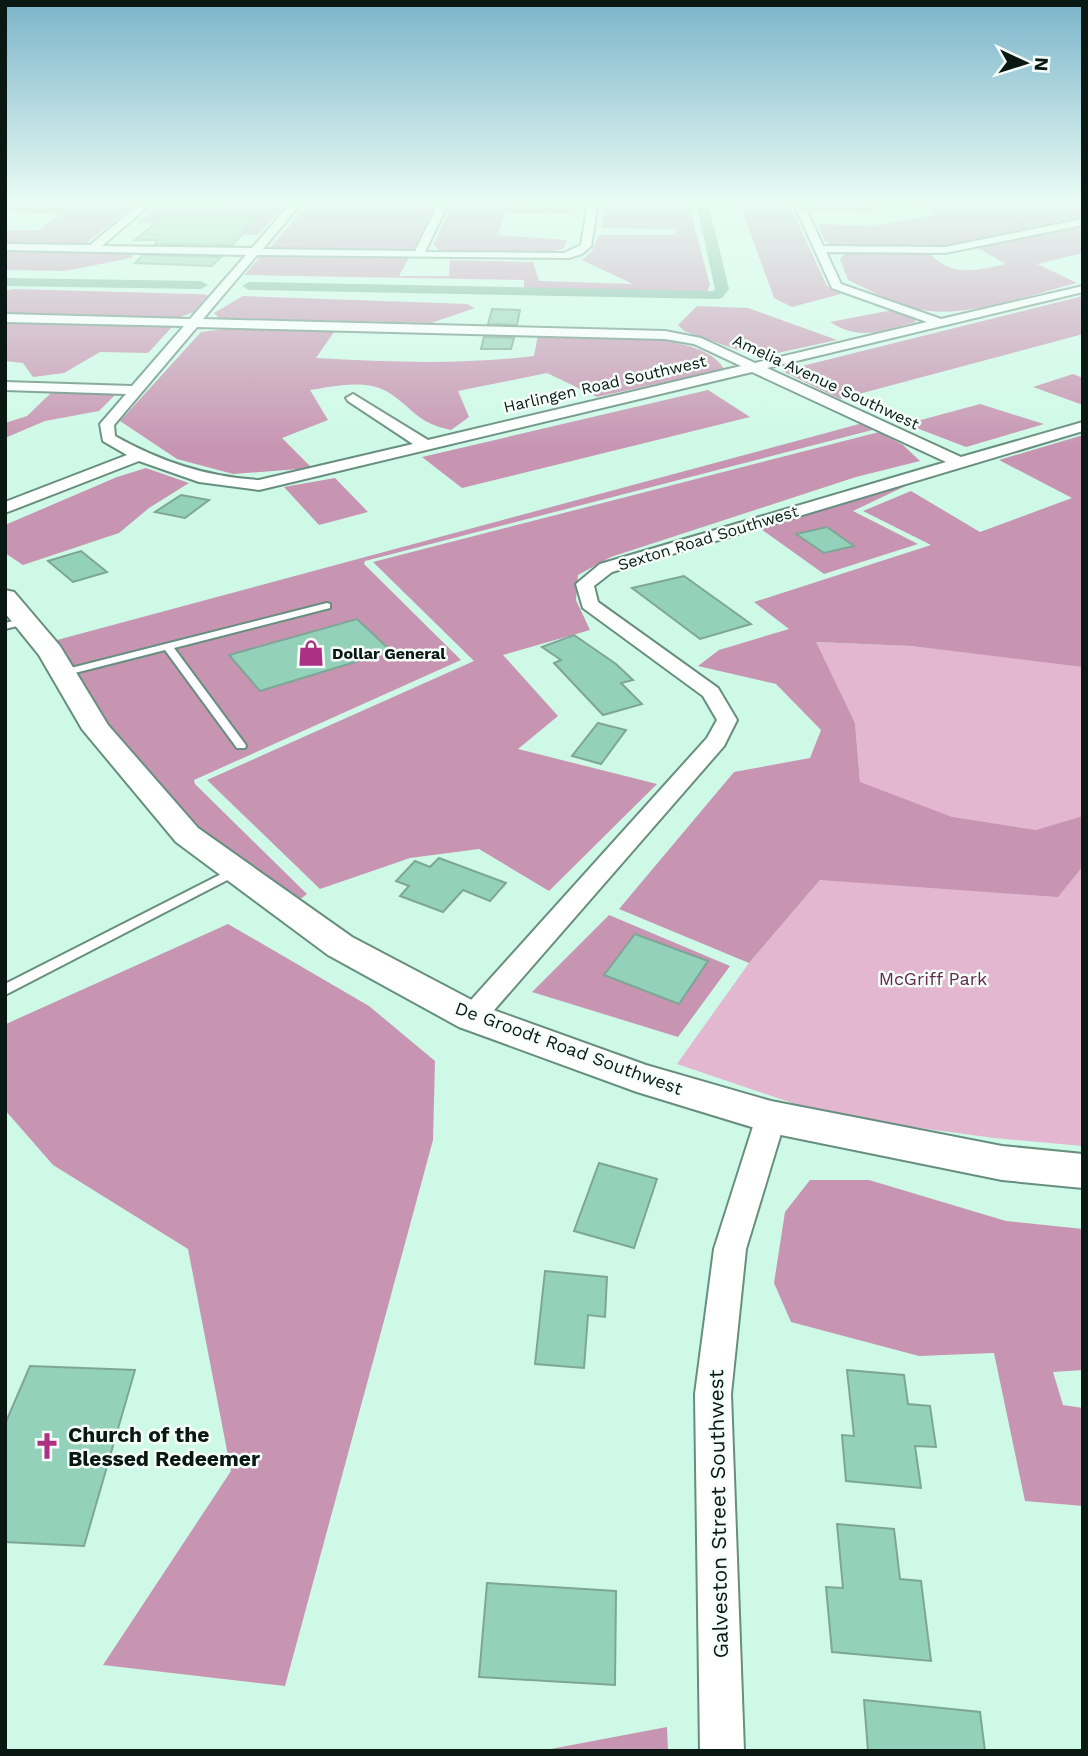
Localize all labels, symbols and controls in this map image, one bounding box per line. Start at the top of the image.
north arrow [990,28,1060,98]
text: N [1029,56,1053,72]
street label: Amelia Avenue Southwest [730,330,922,434]
street label: Harlingen Road Southwest [502,351,709,417]
street label: Sexton Road Southwest [616,501,801,575]
shop icon: Dollar General [296,638,326,668]
place label: Dollar General [332,644,446,663]
park label: McGriff Park [879,968,987,989]
street label: De Groodt Road Southwest [452,997,686,1099]
street label: Galveston Street Southwest [703,1369,733,1659]
place label: Church of the Blessed Redeemer [68,1422,260,1471]
church icon: Church of the Blessed Redeemer [32,1431,62,1461]

